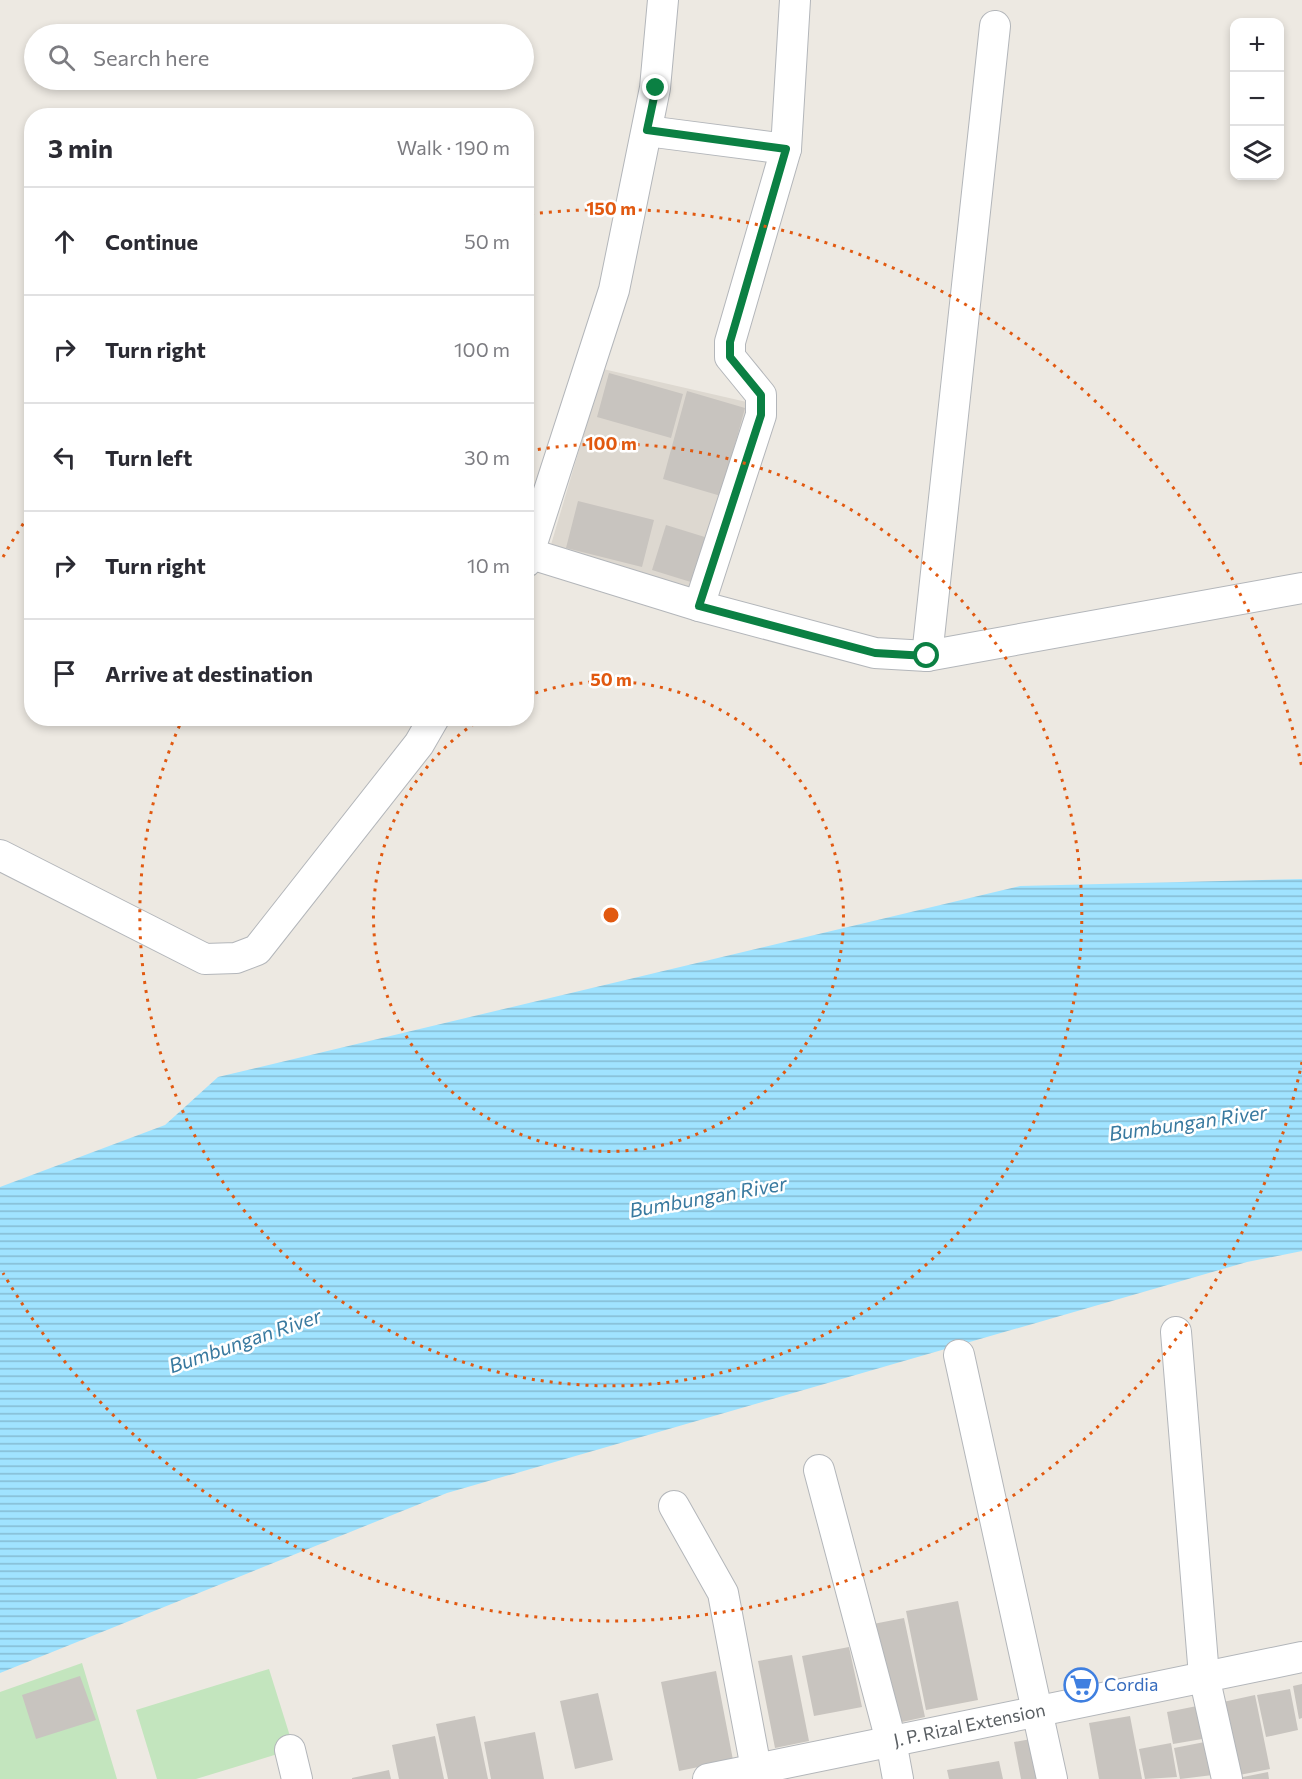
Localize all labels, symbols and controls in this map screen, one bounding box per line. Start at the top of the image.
map controls [1230,18,1284,180]
button: + [1230,18,1284,72]
search box [24,24,534,90]
icon: search [45,41,78,74]
text: Search here [93,44,209,71]
button: − [1230,72,1284,126]
route end [642,74,668,100]
button: layers [1230,126,1284,180]
text: 3 min [48,132,113,163]
text: Walk · 190 m [397,135,510,159]
text: 150 m [586,197,636,219]
icon: ahead [48,225,81,258]
text: Continue [105,228,198,255]
text: 50 m [464,229,510,253]
icon: right [48,333,81,366]
text: Turn right [105,336,206,363]
text: 100 m [454,337,510,361]
text: 100 m [585,432,637,454]
icon: left [48,441,81,474]
text: Turn left [105,444,192,471]
text: 30 m [464,445,510,469]
icon: right [48,549,81,582]
text: Turn right [105,552,206,579]
text: 10 m [467,553,510,577]
route start [913,642,939,668]
icon: arrive [48,657,81,690]
text: Arrive at destination [105,660,313,687]
text: 50 m [590,668,632,690]
centre of rings [601,905,621,925]
water label: Bumbungan River [1107,1099,1270,1145]
water label: Bumbungan River [627,1170,789,1222]
water label: Bumbungan River [165,1302,325,1377]
supermarket icon: Cordia [1063,1667,1099,1703]
place label: Cordia [1104,1673,1158,1695]
street label: J. P. Rizal Extension [891,1698,1047,1751]

